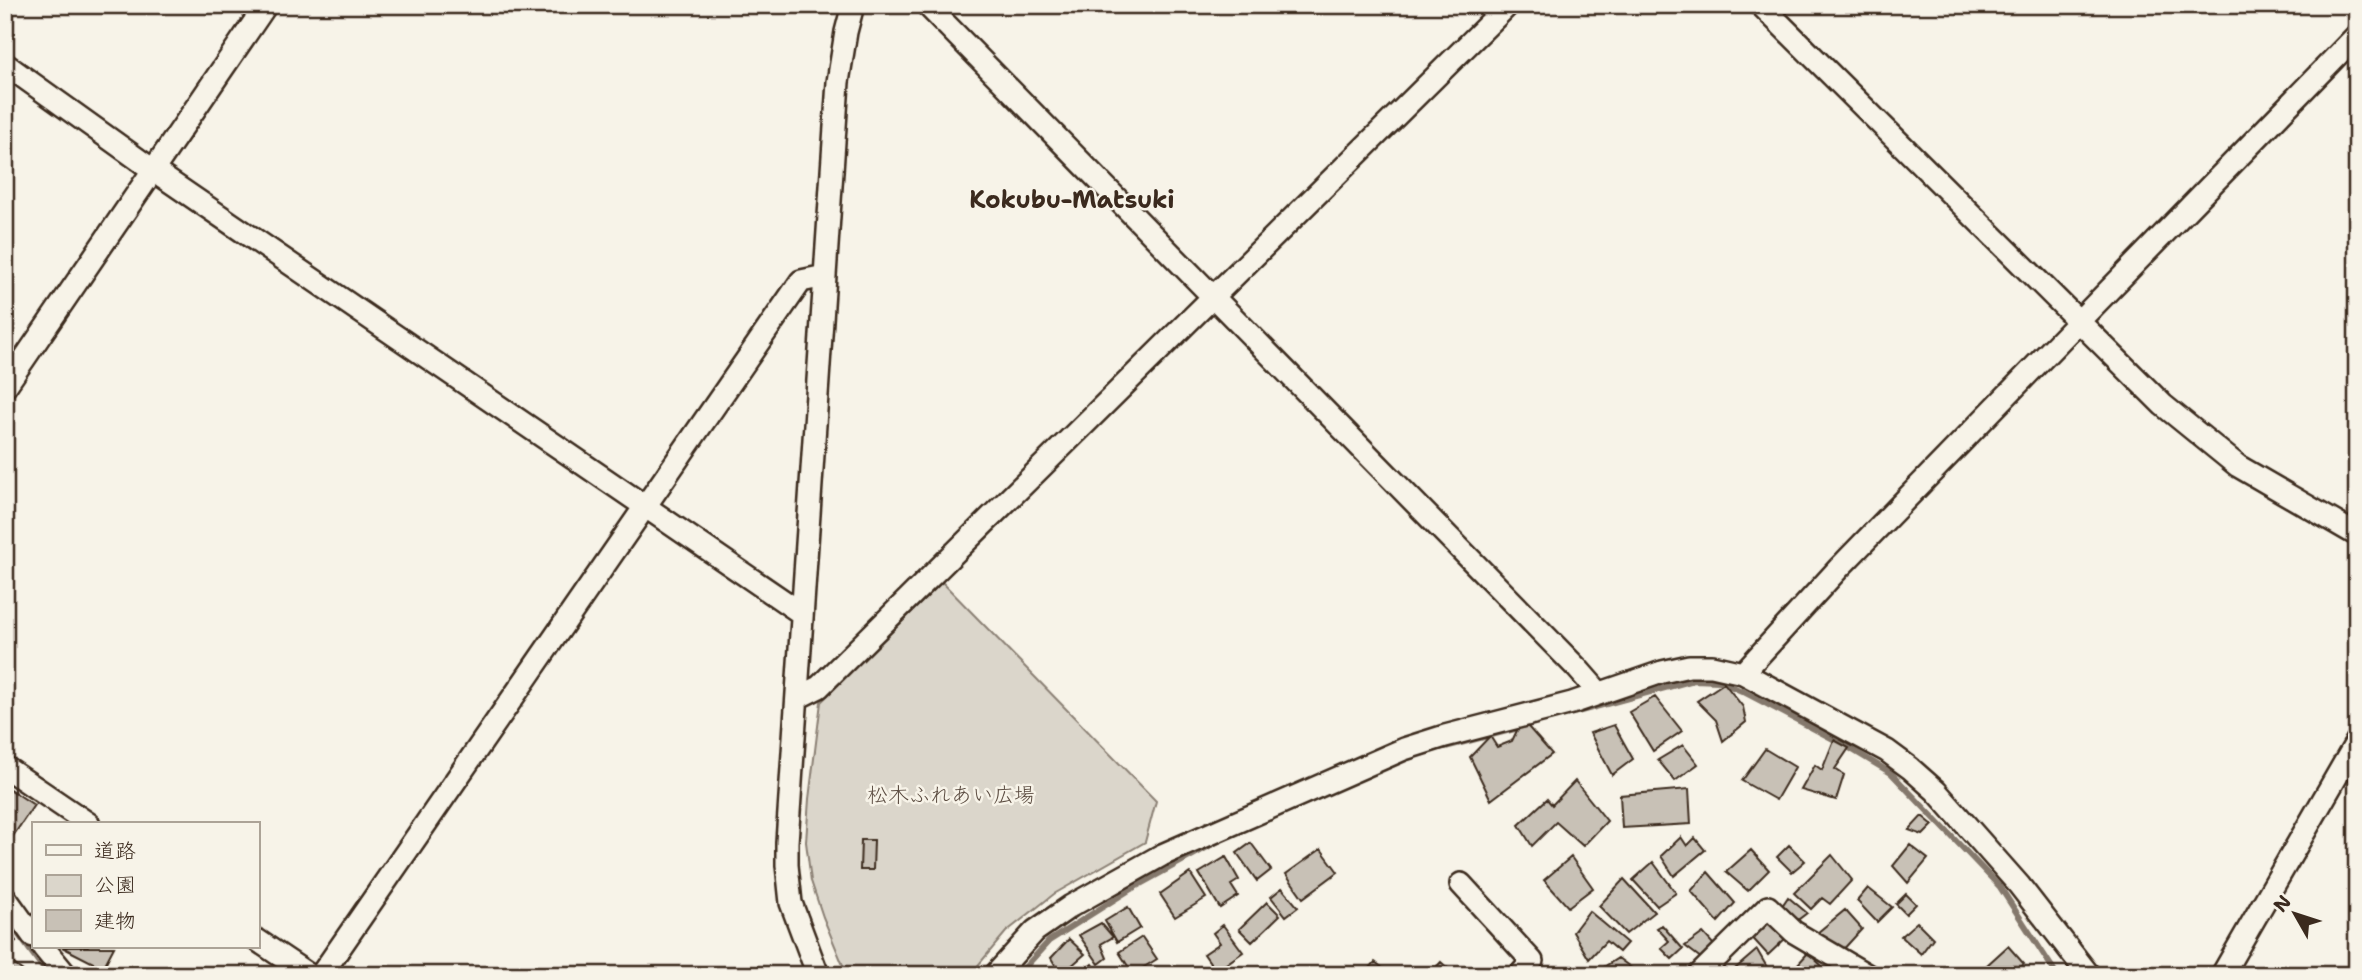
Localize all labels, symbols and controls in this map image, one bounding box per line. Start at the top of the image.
district label: Kokubu-Matsuki [969,184,1175,216]
park label: 松木ふれあい広場 [867,781,1035,809]
legend [32,822,259,948]
text: 道路 [94,837,136,865]
text: 公園 [94,871,136,899]
north arrow [2260,878,2330,948]
text: N [2268,890,2297,917]
text: 建物 [94,907,136,935]

